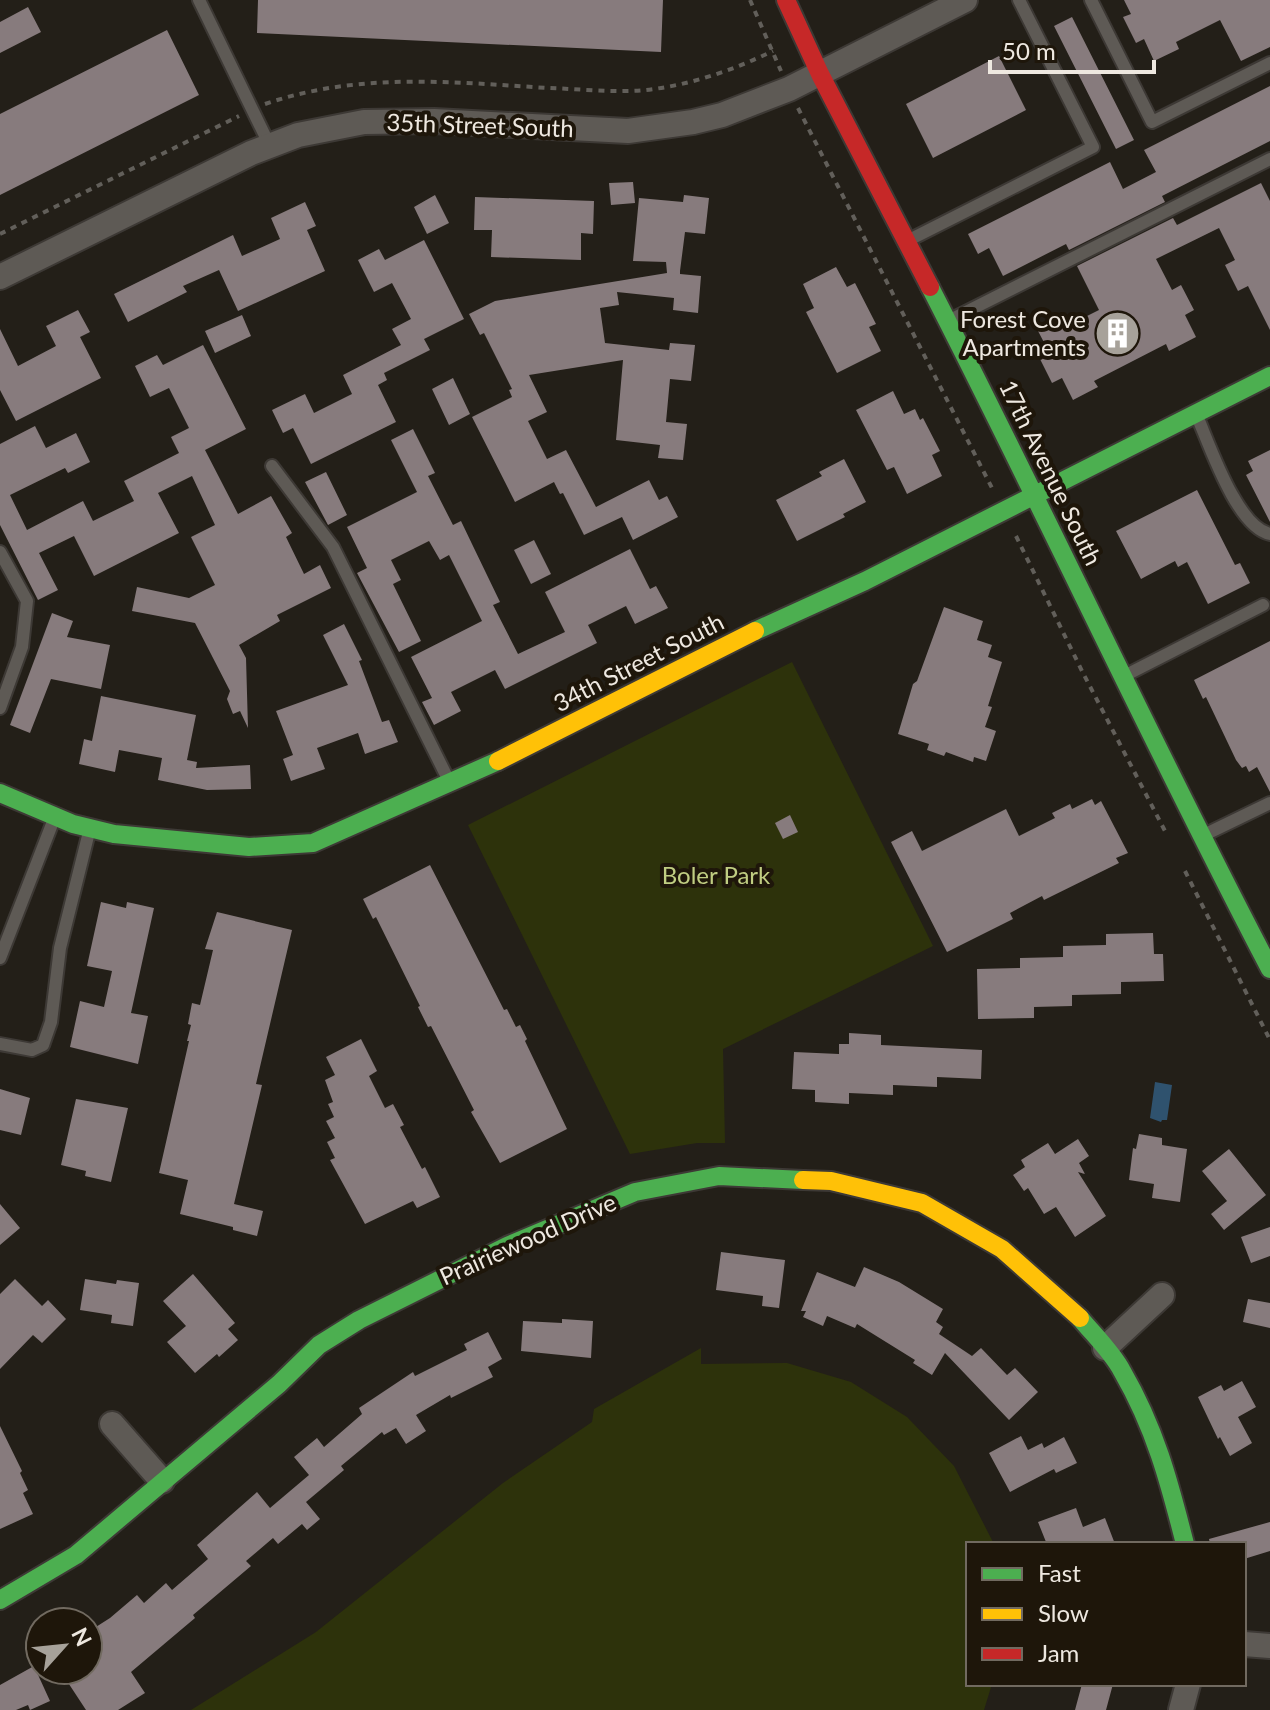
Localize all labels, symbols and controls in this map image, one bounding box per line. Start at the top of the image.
scale bar [990,24,1154,74]
text: 50 m [1002,36,1056,65]
street label: 35th Street South [386,107,574,142]
place label: Forest Cove Apartments [960,304,1086,361]
building icon: Forest Cove Apartments [1093,310,1141,358]
street label: 17th Avenue South [994,375,1109,570]
street label: 34th Street South [548,606,728,717]
park label: Boler Park [662,860,771,889]
street label: Prairiewood Drive [435,1187,620,1291]
legend [966,1542,1246,1686]
text: Fast [1038,1558,1081,1587]
text: Slow [1038,1598,1089,1627]
north arrow [24,1606,104,1686]
text: N [66,1623,98,1650]
text: Jam [1038,1638,1079,1667]

